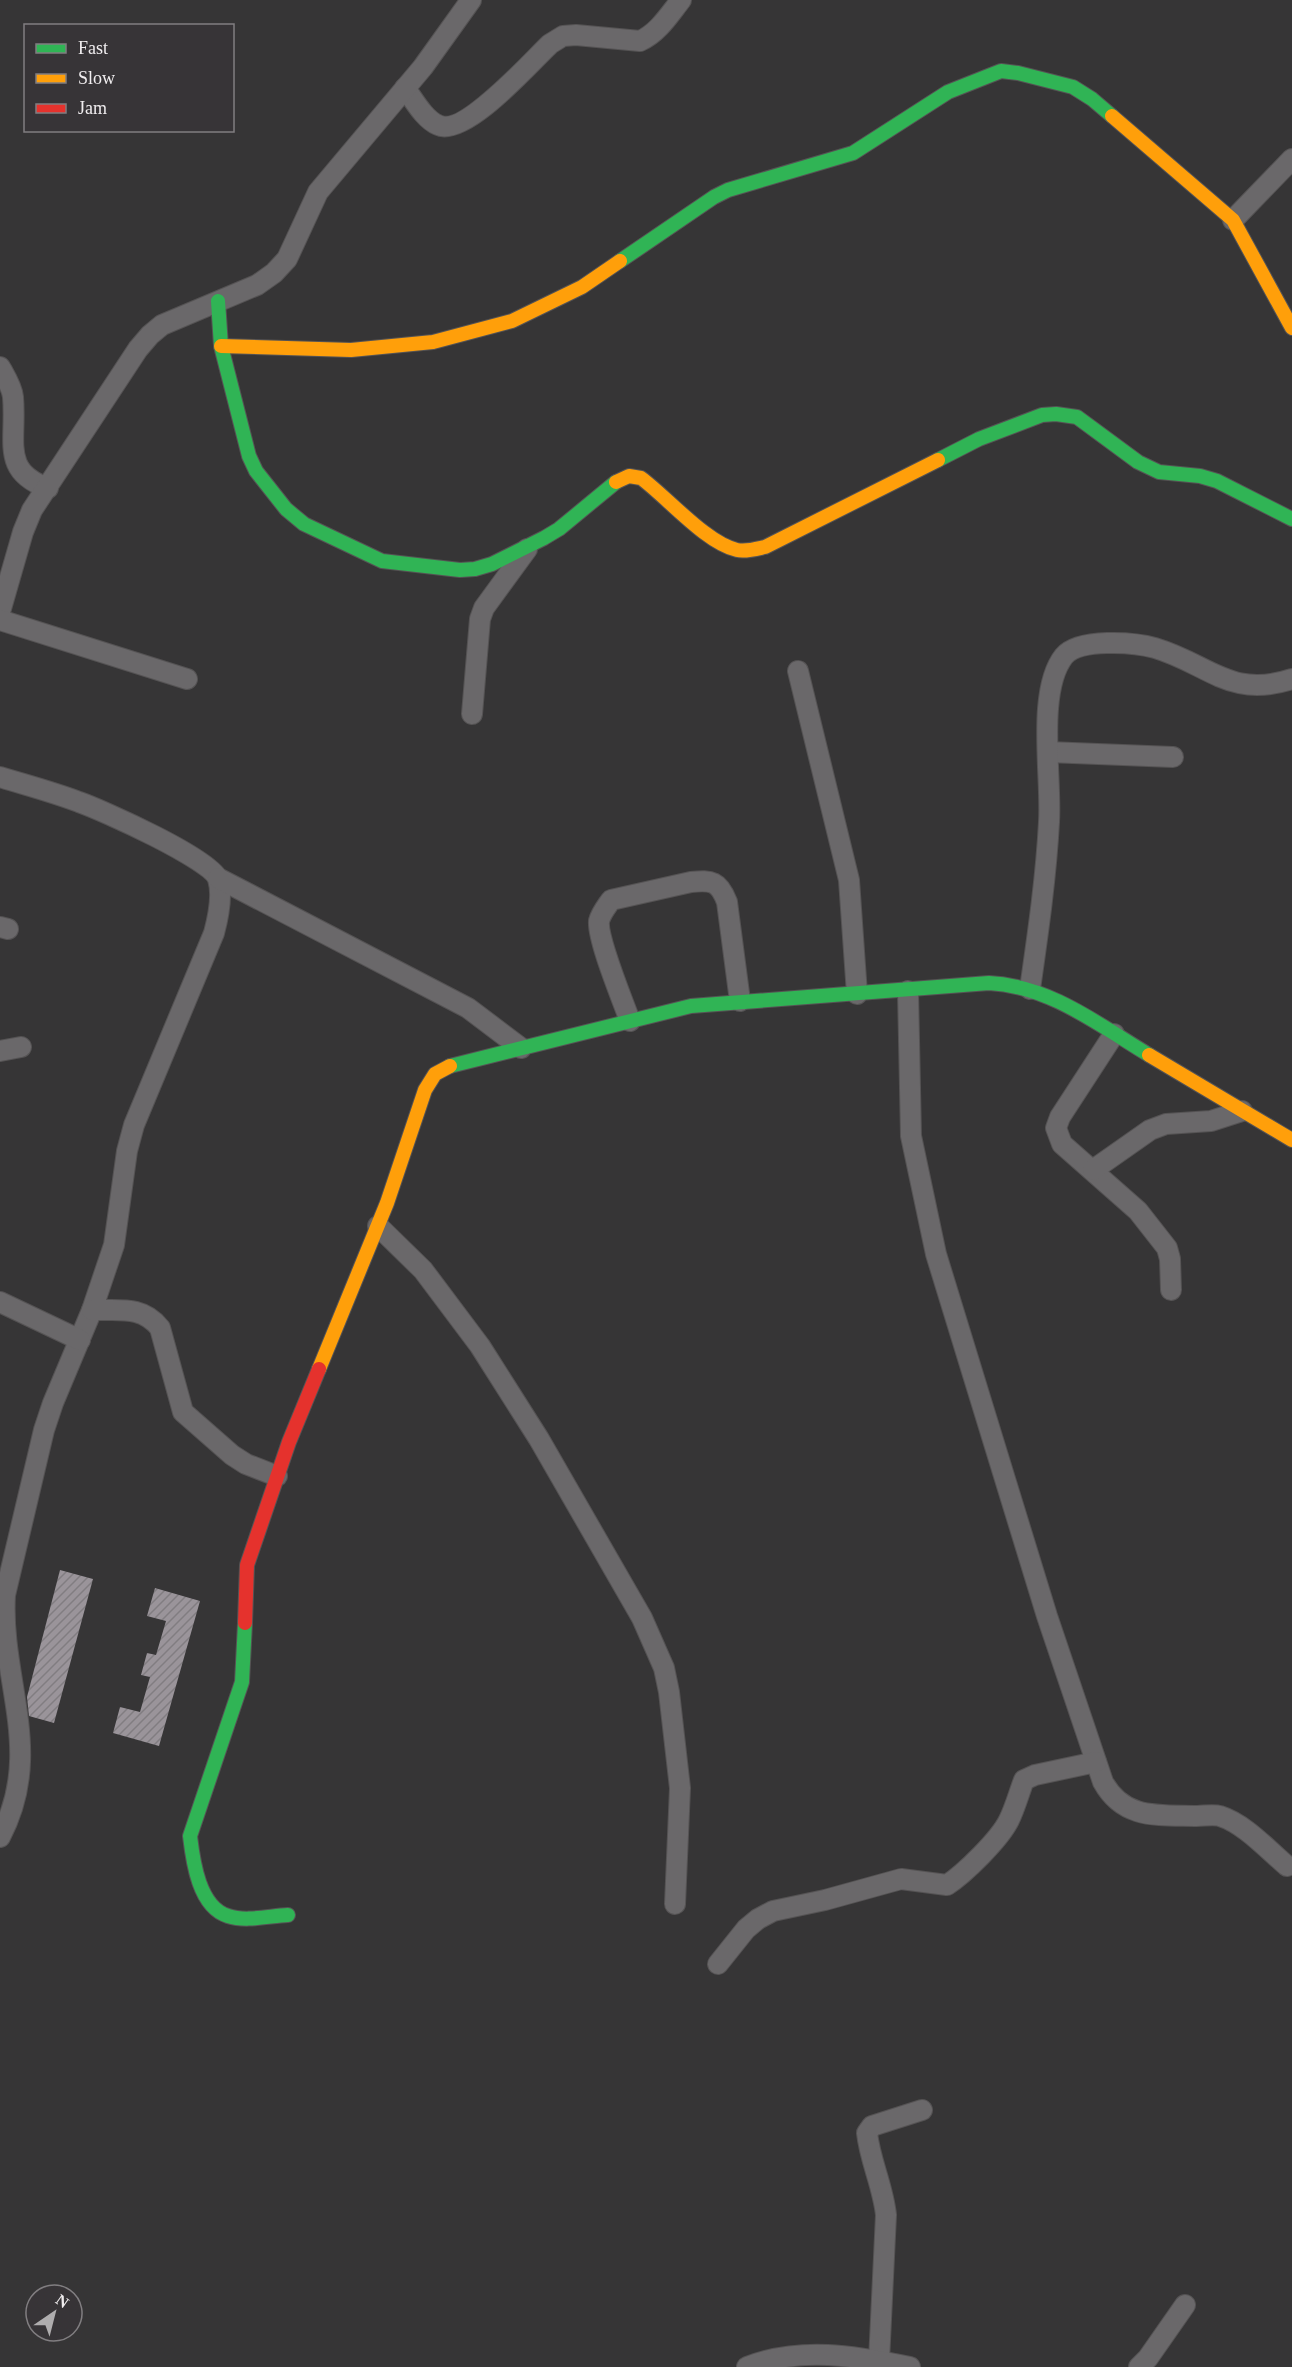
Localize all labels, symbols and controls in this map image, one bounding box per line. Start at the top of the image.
legend [24,24,234,132]
text: Fast [78,38,108,58]
text: Slow [78,68,115,88]
text: Jam [78,98,107,118]
north arrow [24,2283,84,2343]
text: N [53,2291,72,2312]

